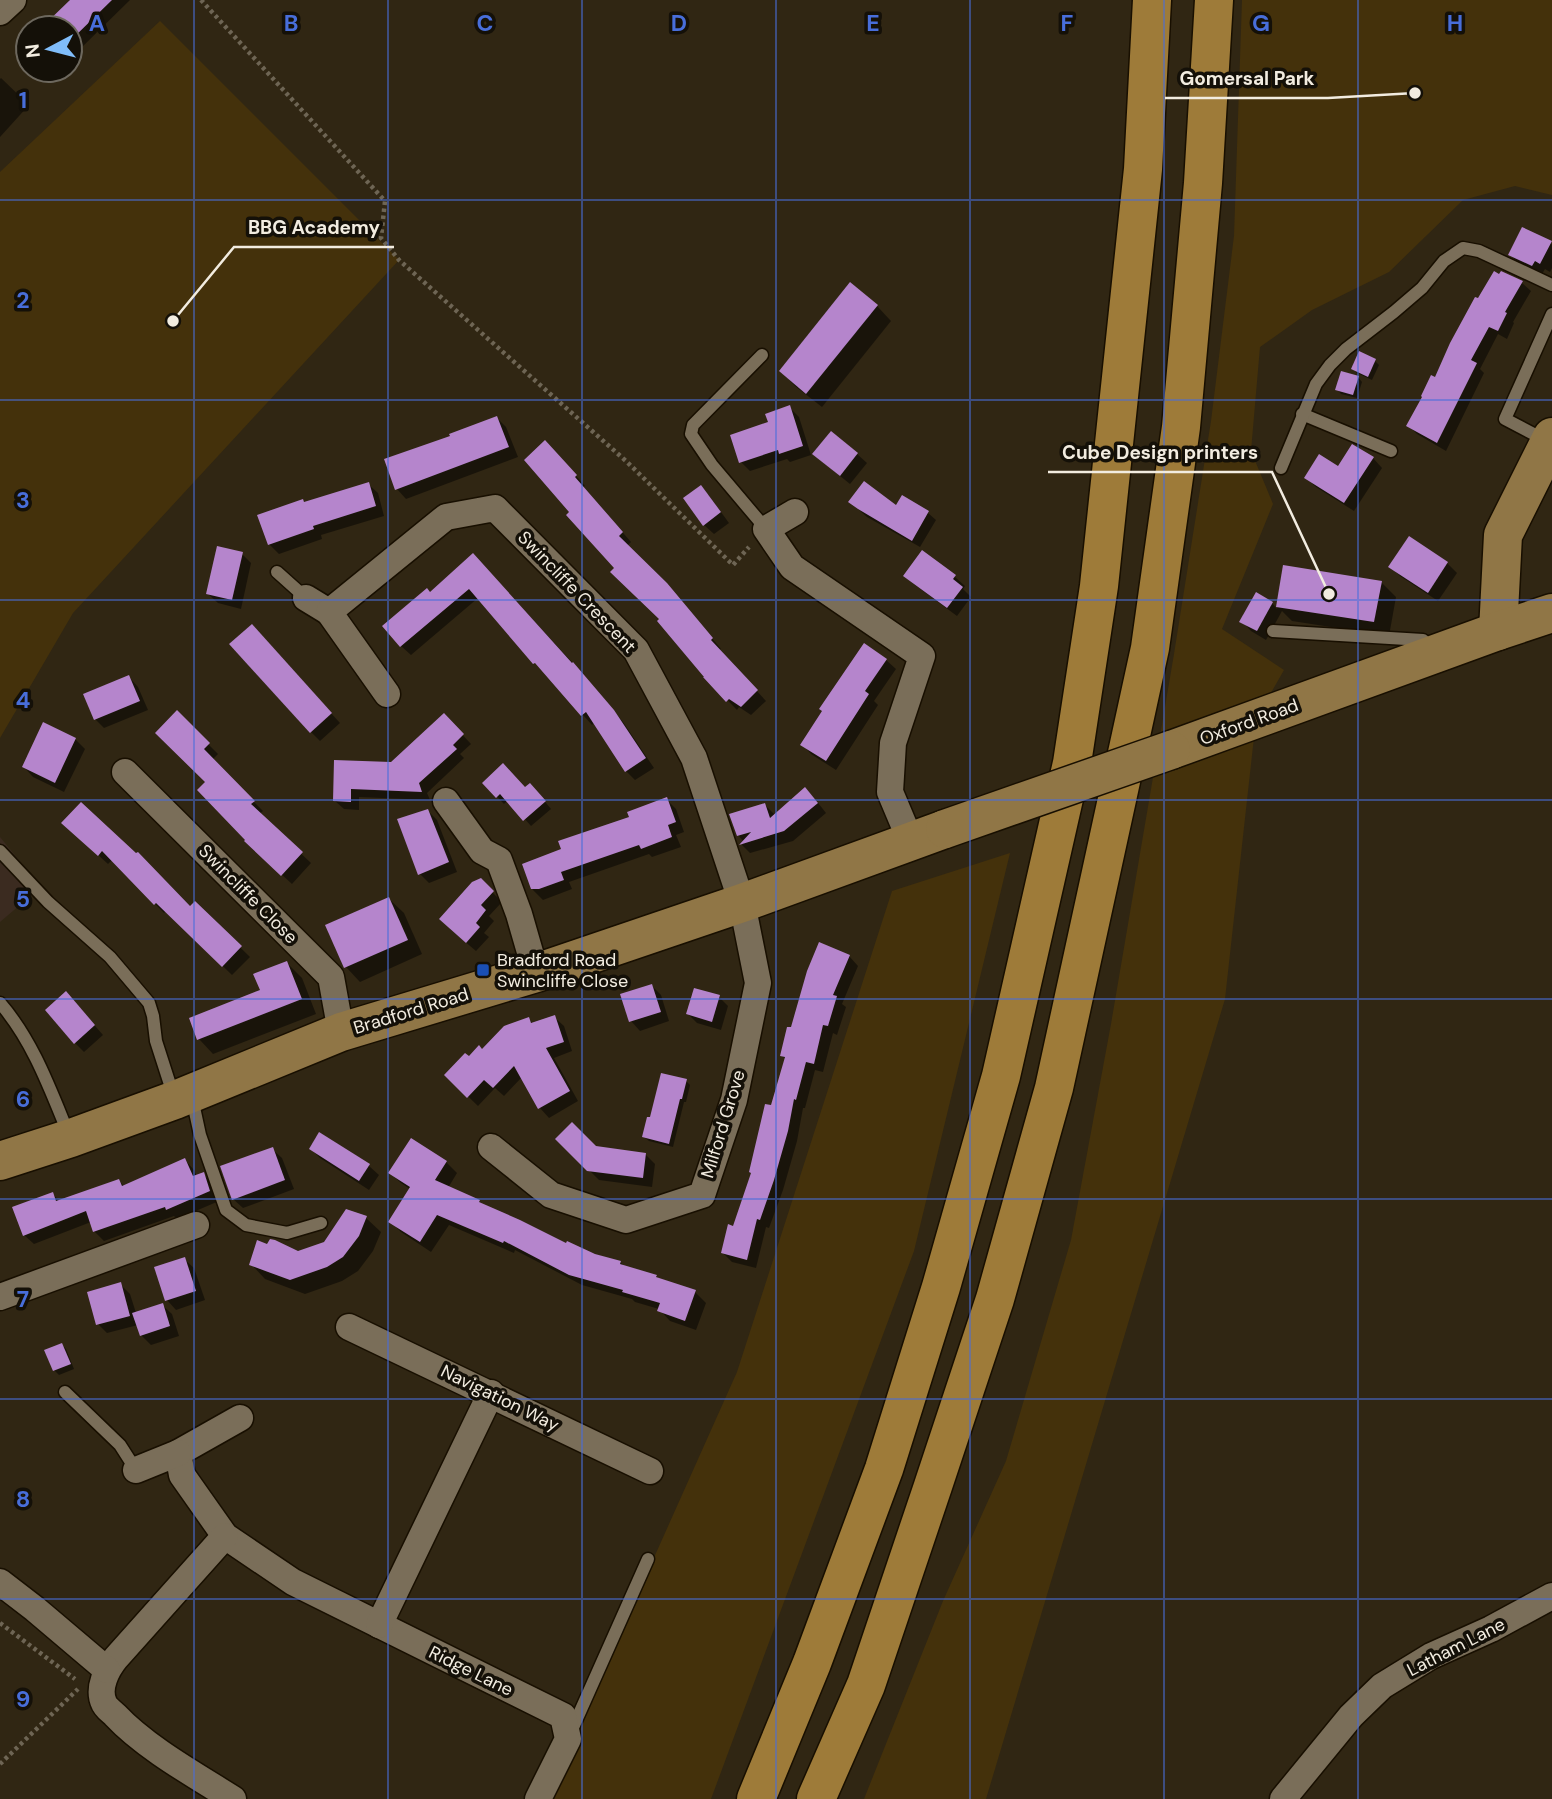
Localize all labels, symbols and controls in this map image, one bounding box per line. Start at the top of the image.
text: A [89,8,105,38]
text: B [284,8,298,38]
text: C [477,8,493,38]
text: D [671,8,687,38]
text: E [866,8,880,38]
text: F [1061,8,1074,38]
text: G [1252,8,1270,38]
text: H [1447,8,1463,38]
north arrow [14,14,84,84]
text: N [19,43,46,59]
callout: Gomersal Park [1165,58,1328,98]
text: Gomersal Park [1179,66,1315,91]
text: 1 [19,85,27,115]
callout: BBG Academy [234,207,394,247]
text: BBG Academy [248,215,381,240]
text: 2 [16,285,30,315]
callout: Cube Design printers [1048,432,1272,472]
text: Cube Design printers [1062,440,1258,465]
text: 3 [16,485,30,515]
street label: Swincliffe Crescent [513,526,641,658]
text: 4 [16,685,31,715]
street label: Oxford Road [1196,693,1302,751]
street label: Swincliffe Close [193,839,303,949]
text: 5 [16,884,30,914]
place label: Bradford Road Swincliffe Close [497,948,628,993]
marker: Bradford Road Swincliffe Close [475,962,491,978]
street label: Bradford Road [350,982,472,1040]
street label: Milford Grove [695,1067,751,1181]
text: 6 [16,1084,30,1114]
text: 7 [17,1284,29,1314]
street label: Navigation Way [437,1359,563,1437]
text: 8 [16,1484,30,1514]
street label: Latham Lane [1403,1612,1509,1682]
street label: Ridge Lane [425,1640,517,1702]
text: 9 [16,1684,30,1714]

